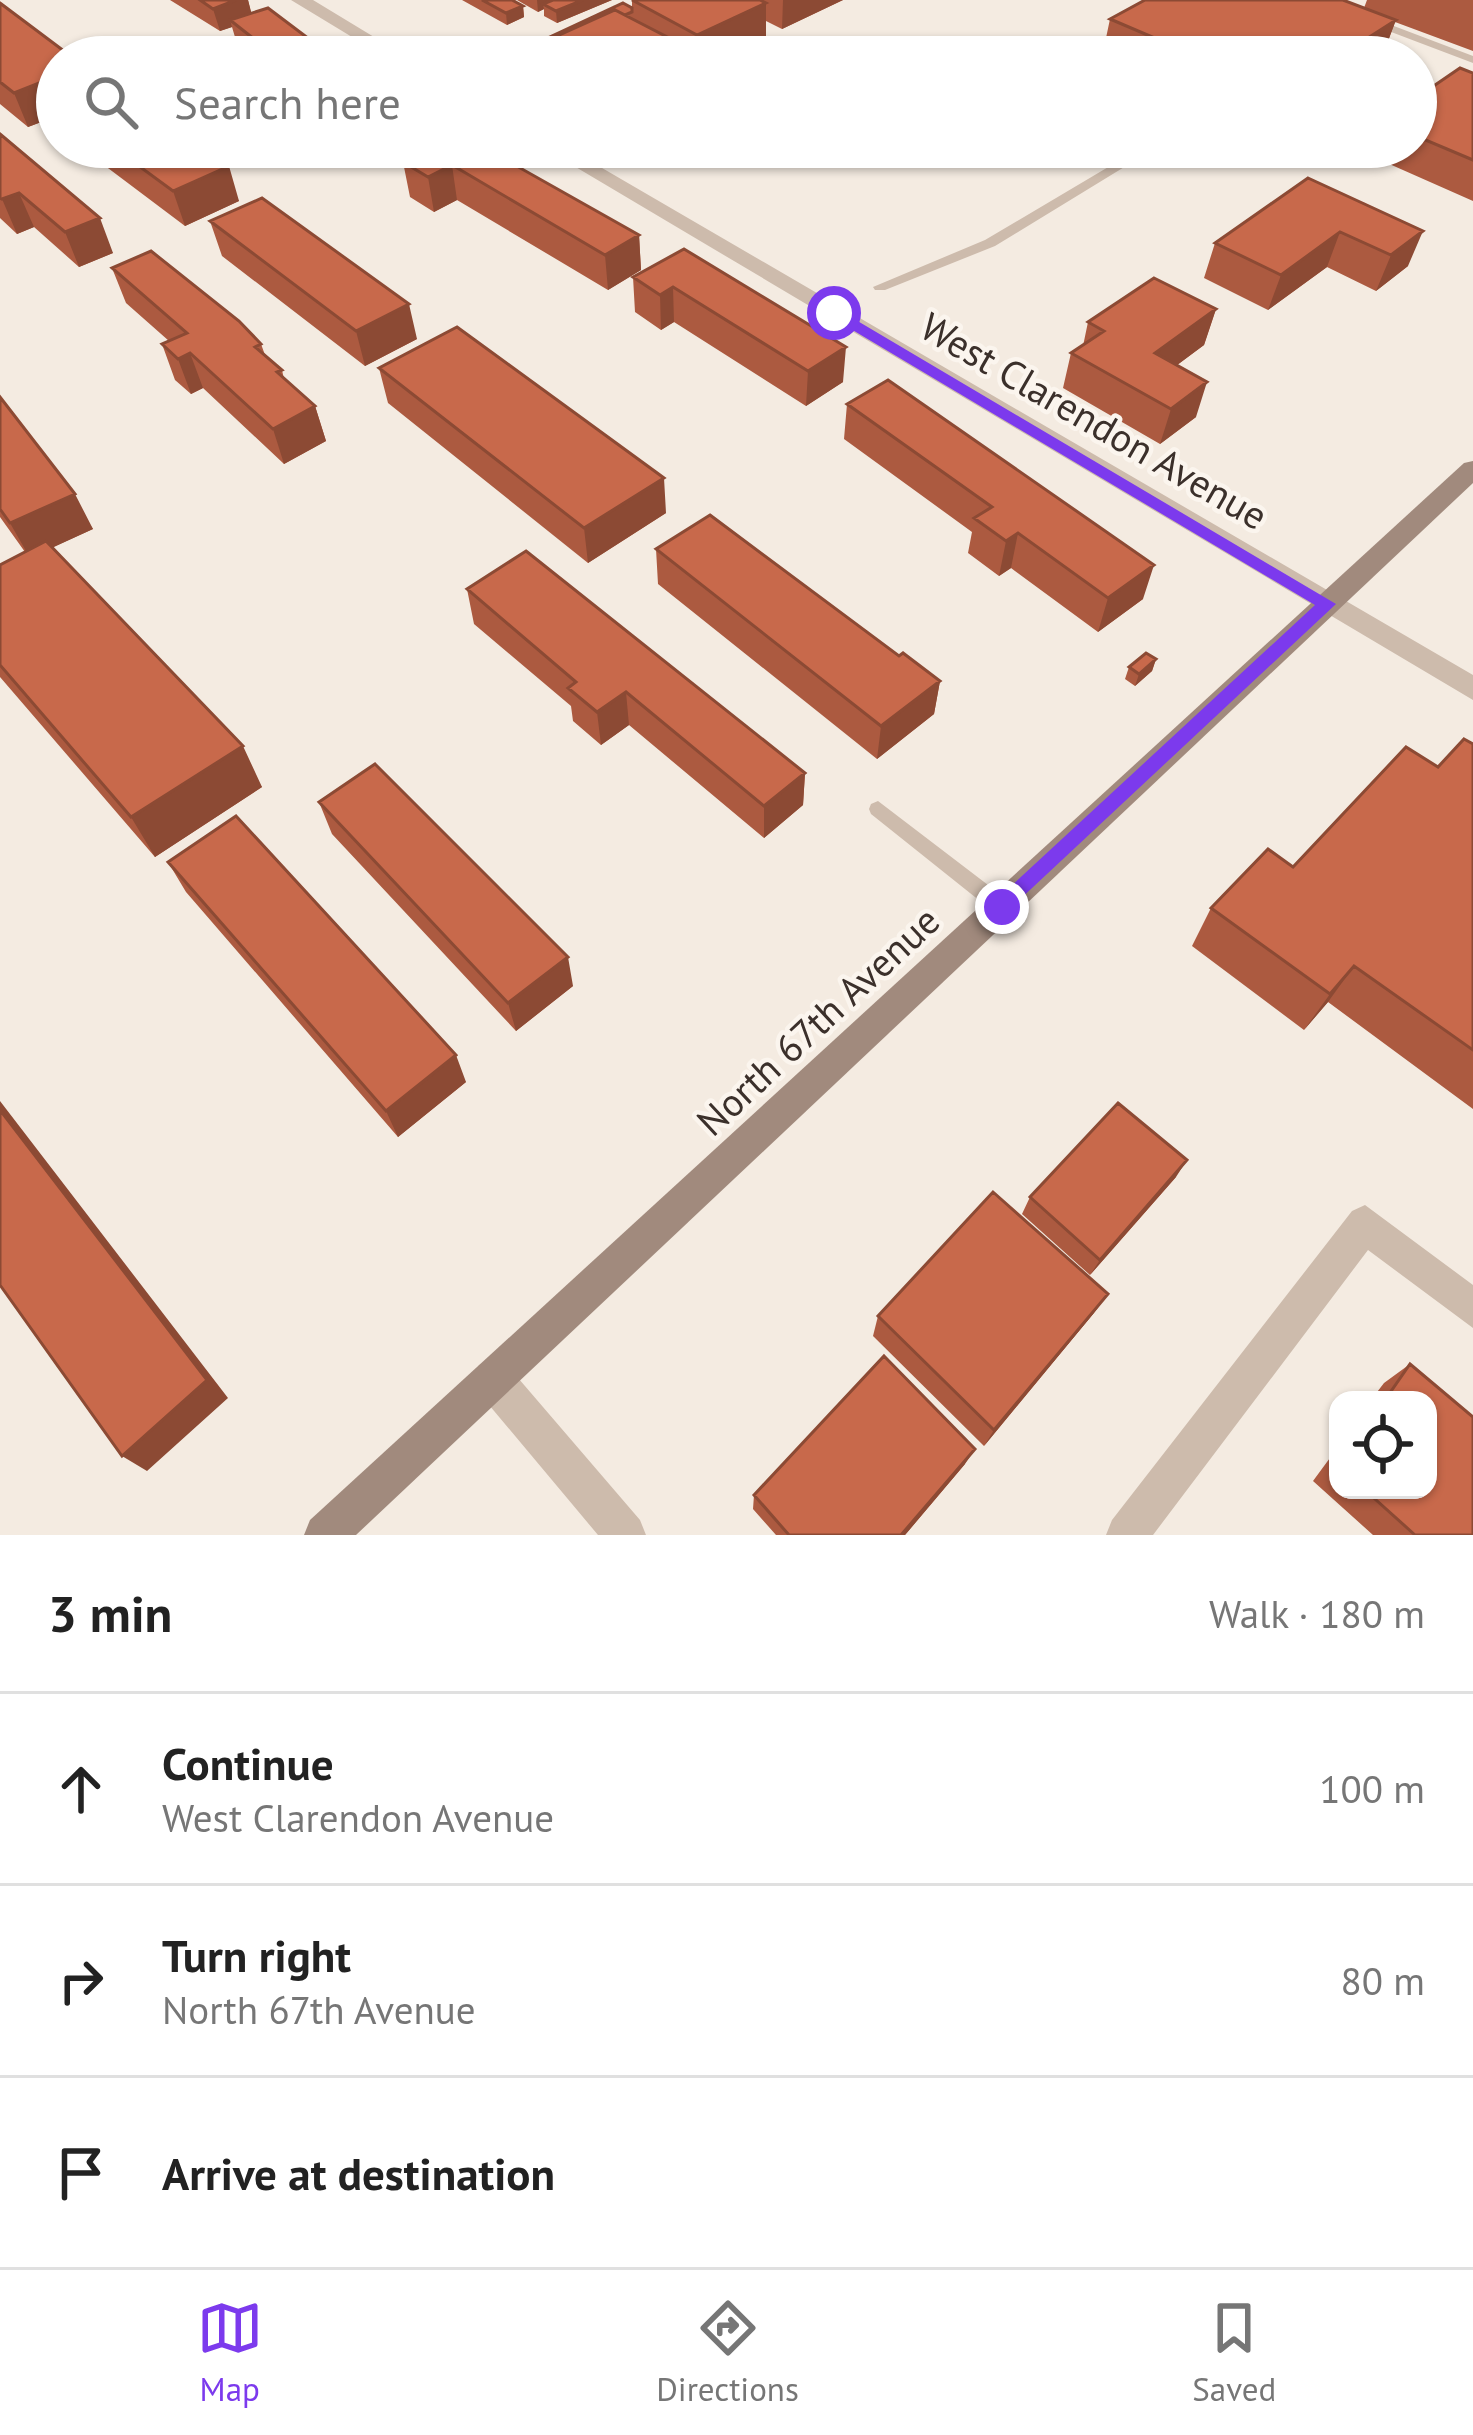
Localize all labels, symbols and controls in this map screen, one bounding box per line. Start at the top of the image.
search box [36,36,1437,168]
icon: search [78,69,144,135]
text: Search here [174,73,401,131]
route start [807,286,861,340]
street label: West Clarendon Avenue [912,300,1277,541]
route end [975,880,1029,934]
street label: North 67th Avenue [686,895,950,1146]
map controls [1329,1391,1437,1499]
button: locate [1329,1391,1437,1499]
text: 3 min [48,1580,172,1646]
text: Walk · 180 m [1209,1588,1425,1639]
text: Continue [162,1734,334,1792]
icon: ahead [48,1756,114,1822]
text: 100 m [1319,1763,1425,1814]
text: West Clarendon Avenue [162,1792,554,1843]
text: Turn right [162,1926,351,1984]
icon: right [48,1948,114,2014]
text: 80 m [1340,1955,1425,2006]
text: North 67th Avenue [162,1984,476,2035]
icon: arrive [48,2140,114,2206]
text: Arrive at destination [162,2144,555,2202]
tab: Map [197,2295,263,2410]
tab: Directions [656,2295,799,2410]
tab: Saved [1192,2295,1276,2410]

